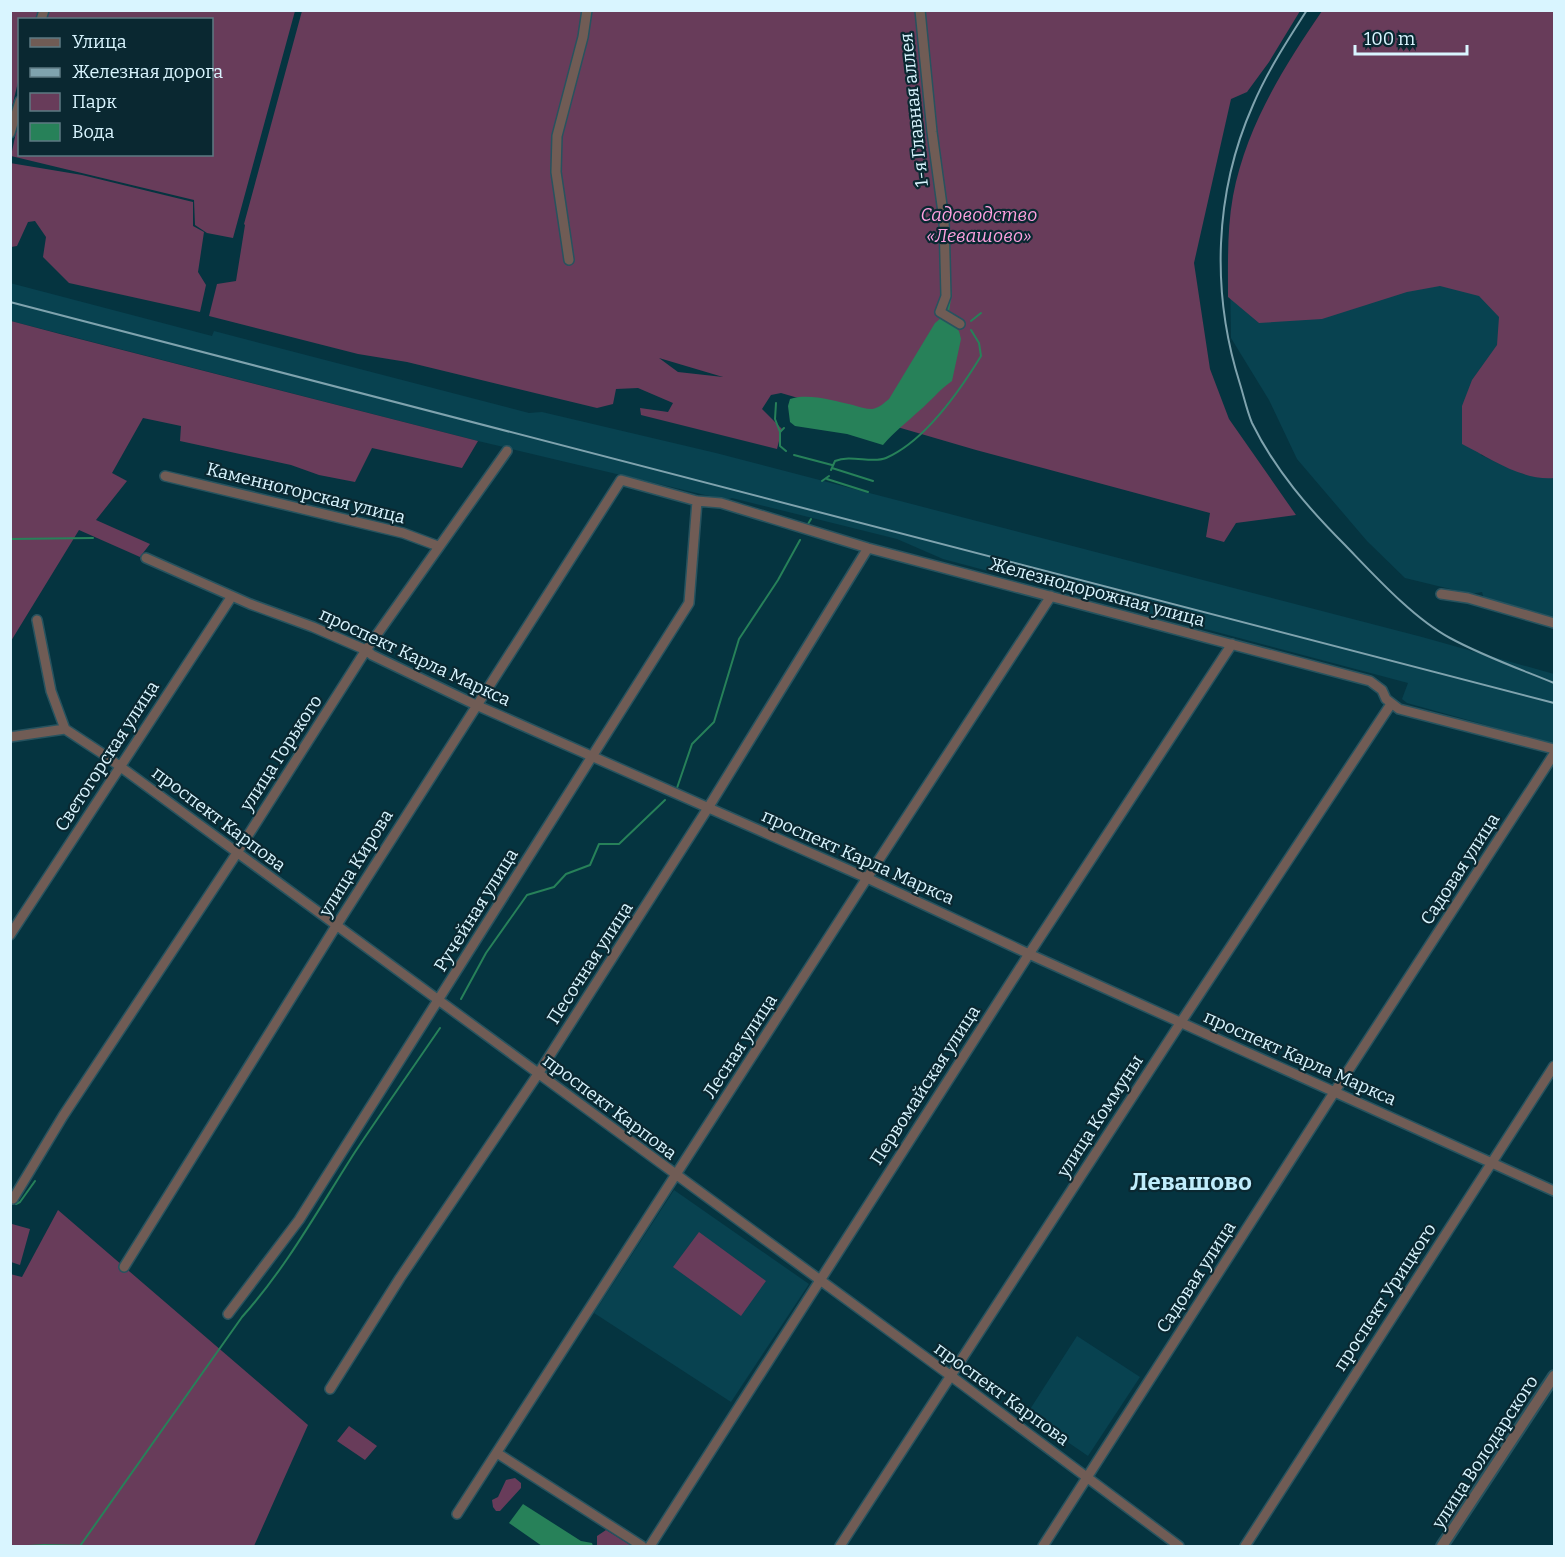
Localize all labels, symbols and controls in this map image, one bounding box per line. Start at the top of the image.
legend [18,18,213,156]
scale bar [1355,18,1468,56]
text: 100 m [1364,28,1415,50]
text: Улица [72,31,127,53]
street label: 1-я Главная аллея [895,32,933,188]
text: Железная дорога [72,61,223,83]
text: Парк [72,91,117,113]
text: Вода [72,121,114,143]
park label: Садоводство «Левашово» [921,204,1037,247]
street label: Каменногорская улица [204,458,408,528]
street label: Железнодорожная улица [987,553,1208,631]
street label: проспект Карла Маркса [316,603,514,711]
street label: Светогорская улица [50,677,164,835]
street label: улица Горького [235,691,327,816]
street label: проспект Карпова [148,762,290,876]
street label: улица Кирова [314,805,398,921]
street label: проспект Карла Маркса [758,805,958,909]
street label: Садовая улица [1416,809,1504,929]
street label: Ручейная улица [429,844,523,976]
street label: Песочная улица [542,898,638,1028]
street label: Лесная улица [698,990,782,1102]
street label: Первомайская улица [865,1001,985,1169]
street label: проспект Карла Маркса [1200,1006,1400,1110]
street label: проспект Карпова [539,1050,681,1164]
street label: улица Коммуны [1052,1051,1148,1182]
district label: Левашово [1130,1168,1252,1196]
street label: Садовая улица [1152,1217,1240,1337]
street label: проспект Урицкого [1329,1219,1441,1375]
street label: проспект Карпова [930,1338,1074,1450]
street label: улица Володарского [1427,1371,1543,1534]

